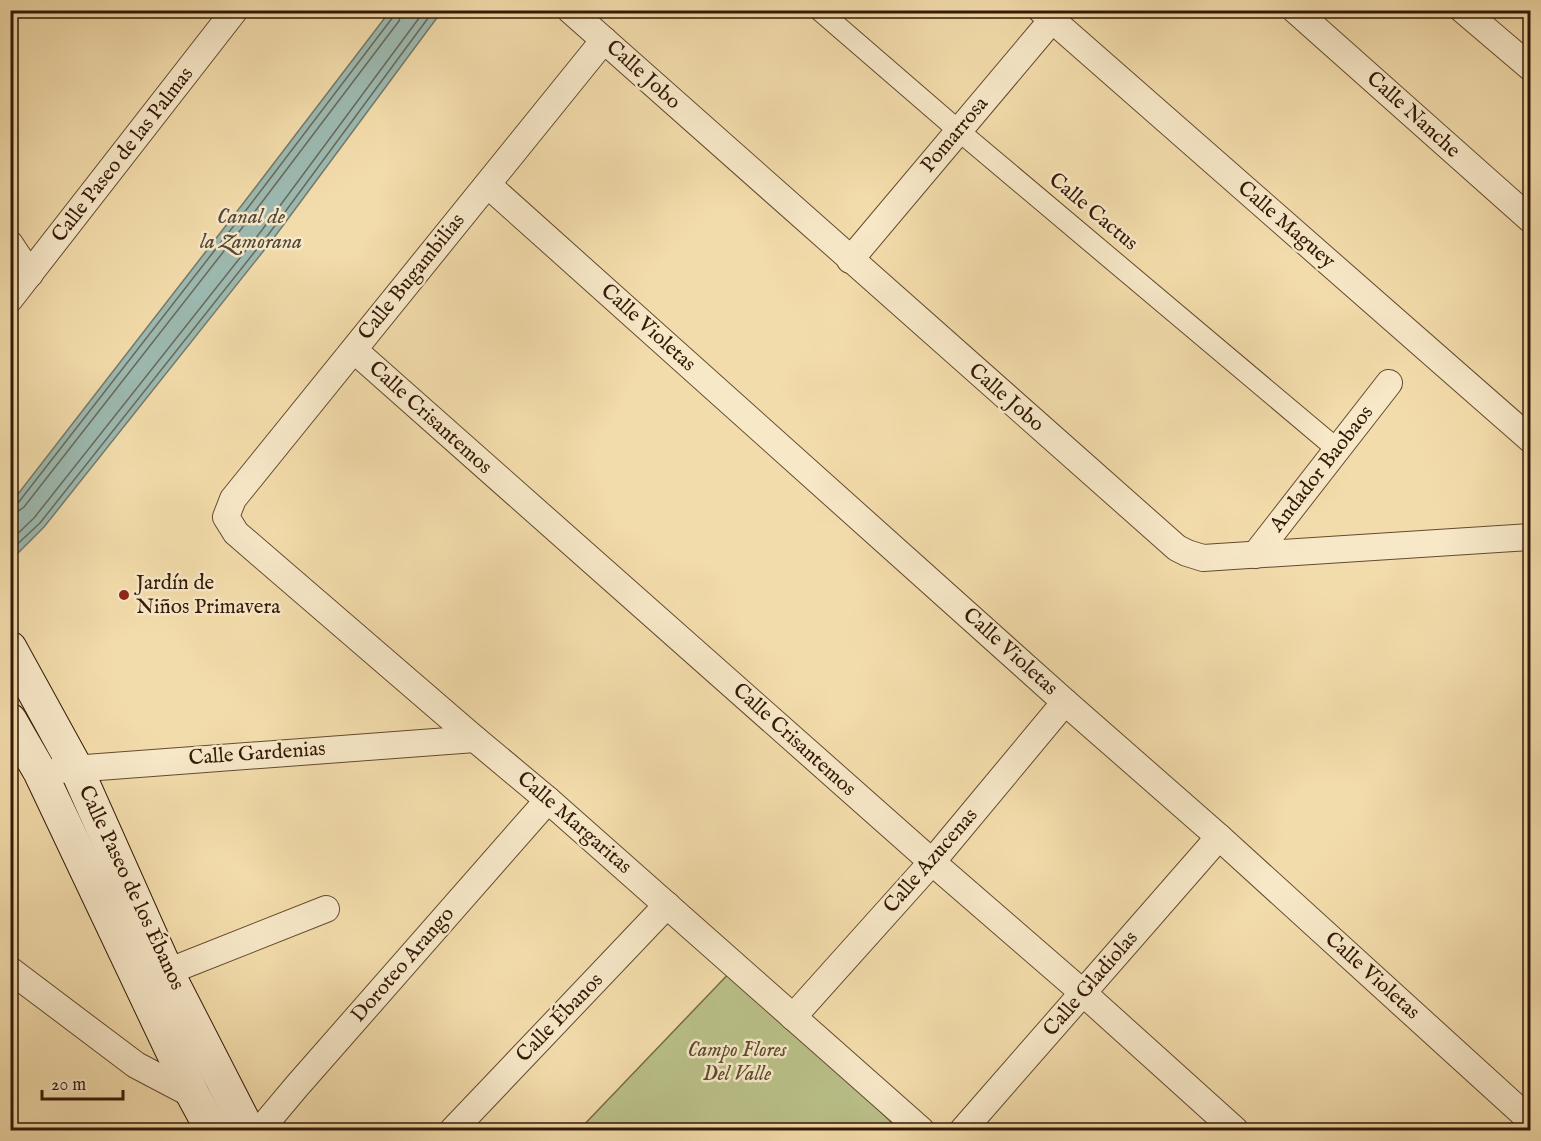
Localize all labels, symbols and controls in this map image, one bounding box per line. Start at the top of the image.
street label: Calle Jobo [600,34,686,116]
street label: Calle Paseo de las Palmas [46,62,200,248]
street label: Calle Nanche [1360,66,1466,165]
street label: Pomarrosa [915,91,995,179]
street label: Calle Cactus [1043,167,1143,257]
street label: Calle Maguey [1232,175,1341,275]
water label: Canal de la Zamorana [200,203,302,256]
street label: Calle Bugambilias [353,208,471,346]
street label: Calle Violetas [595,278,701,378]
street label: Calle Crisantemos [363,355,497,481]
street label: Calle Jobo [963,358,1049,438]
street label: Andador Baobaos [1263,400,1380,539]
place label: Jardín de Niños Primavera [134,570,281,621]
marker: Jardín de Niños Primavera [117,588,131,602]
street label: Calle Violetas [957,602,1063,702]
street label: Calle Crisantemos [727,677,861,803]
street label: Calle Gardenias [188,736,326,772]
street label: Calle Margaritas [511,766,637,880]
street label: Calle Paseo de los Ébanos [72,781,191,995]
street label: Calle Azucenas [878,803,984,919]
street label: Doroteo Arango [345,902,461,1028]
street label: Calle Gladiolas [1038,926,1144,1042]
street label: Calle Violetas [1319,926,1425,1026]
street label: Calle Ébanos [510,967,609,1069]
park label: Campo Flores Del Valle [687,1037,788,1088]
scale bar [42,1063,123,1101]
text: 20 m [51,1074,86,1097]

